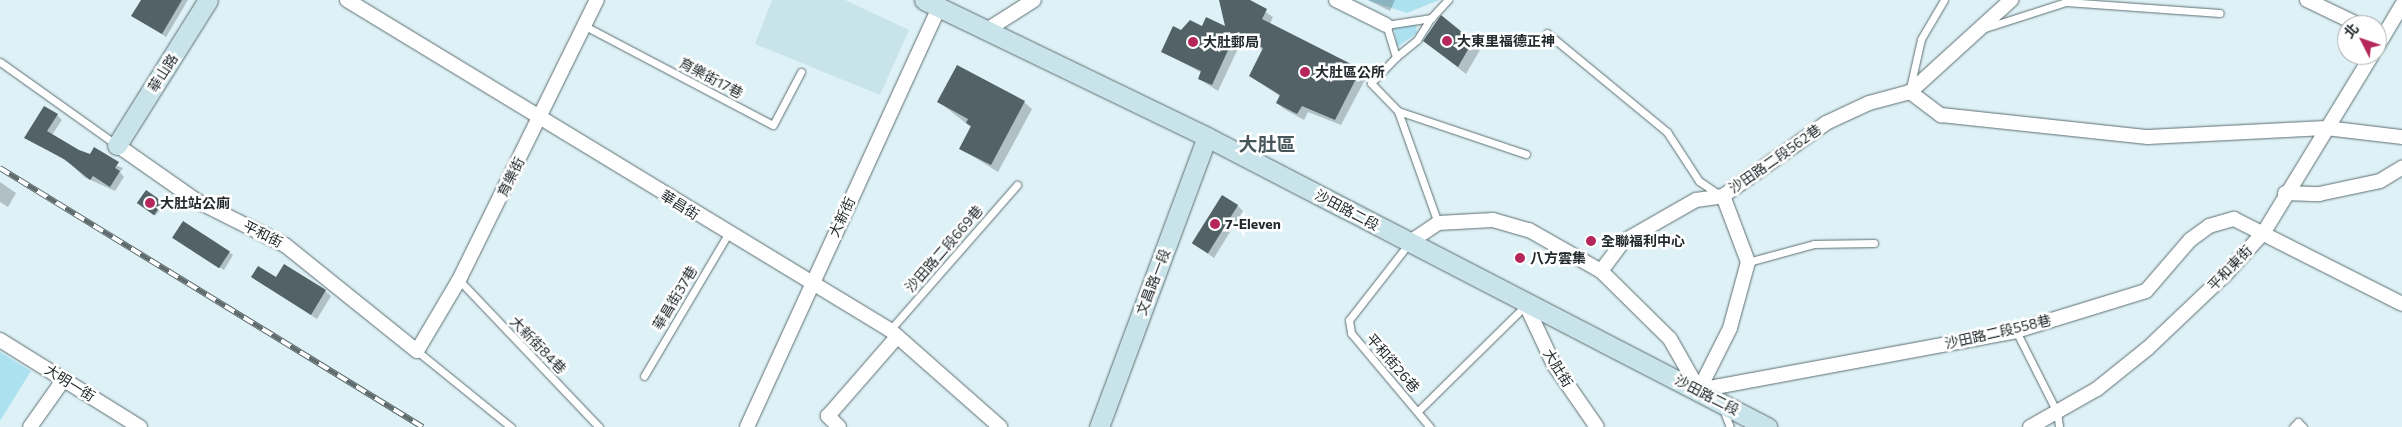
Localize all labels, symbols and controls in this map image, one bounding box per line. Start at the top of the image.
north arrow [2337,15,2387,65]
text: 北 [2340,20,2362,41]
place label: 大東里福德正神 [1457,33,1555,49]
place label: 大肚郵局 [1203,34,1259,50]
marker: 大東里福德正神 [1441,35,1453,47]
marker: 大肚郵局 [1187,36,1199,48]
street label: 華山路 [145,51,181,95]
street label: 育樂街17巷 [676,54,746,102]
place label: 大肚區公所 [1315,64,1385,80]
marker: 大肚區公所 [1299,66,1311,78]
street label: 沙田路二段562巷 [1726,121,1824,197]
district label: 大肚區 [1239,133,1295,155]
street label: 育樂街 [494,154,528,200]
street label: 沙田路二段 [1312,186,1382,234]
street label: 華昌街 [658,187,702,223]
street label: 大新街 [826,194,858,240]
place label: 大肚站公廁 [160,195,230,211]
marker: 大肚站公廁 [144,197,156,209]
street label: 沙田路二段669巷 [902,202,986,296]
place label: 7-Eleven [1225,216,1281,232]
street label: 平和街 [240,217,286,251]
marker: 7-Eleven [1209,218,1221,230]
place label: 全聯福利中心 [1601,233,1685,249]
marker: 全聯福利中心 [1585,235,1597,247]
street label: 平和東街 [2205,242,2255,294]
street label: 文昌路一段 [1133,246,1173,318]
place label: 八方雲集 [1530,250,1586,266]
marker: 八方雲集 [1514,252,1526,264]
street label: 華昌街37巷 [649,263,701,333]
street label: 沙田路二段558巷 [1943,312,2053,352]
street label: 大新街84巷 [507,313,569,377]
street label: 平和街26巷 [1363,330,1423,396]
street label: 大肚街 [1540,346,1576,390]
street label: 大明一街 [42,361,98,405]
street label: 沙田路二段 [1672,372,1742,418]

